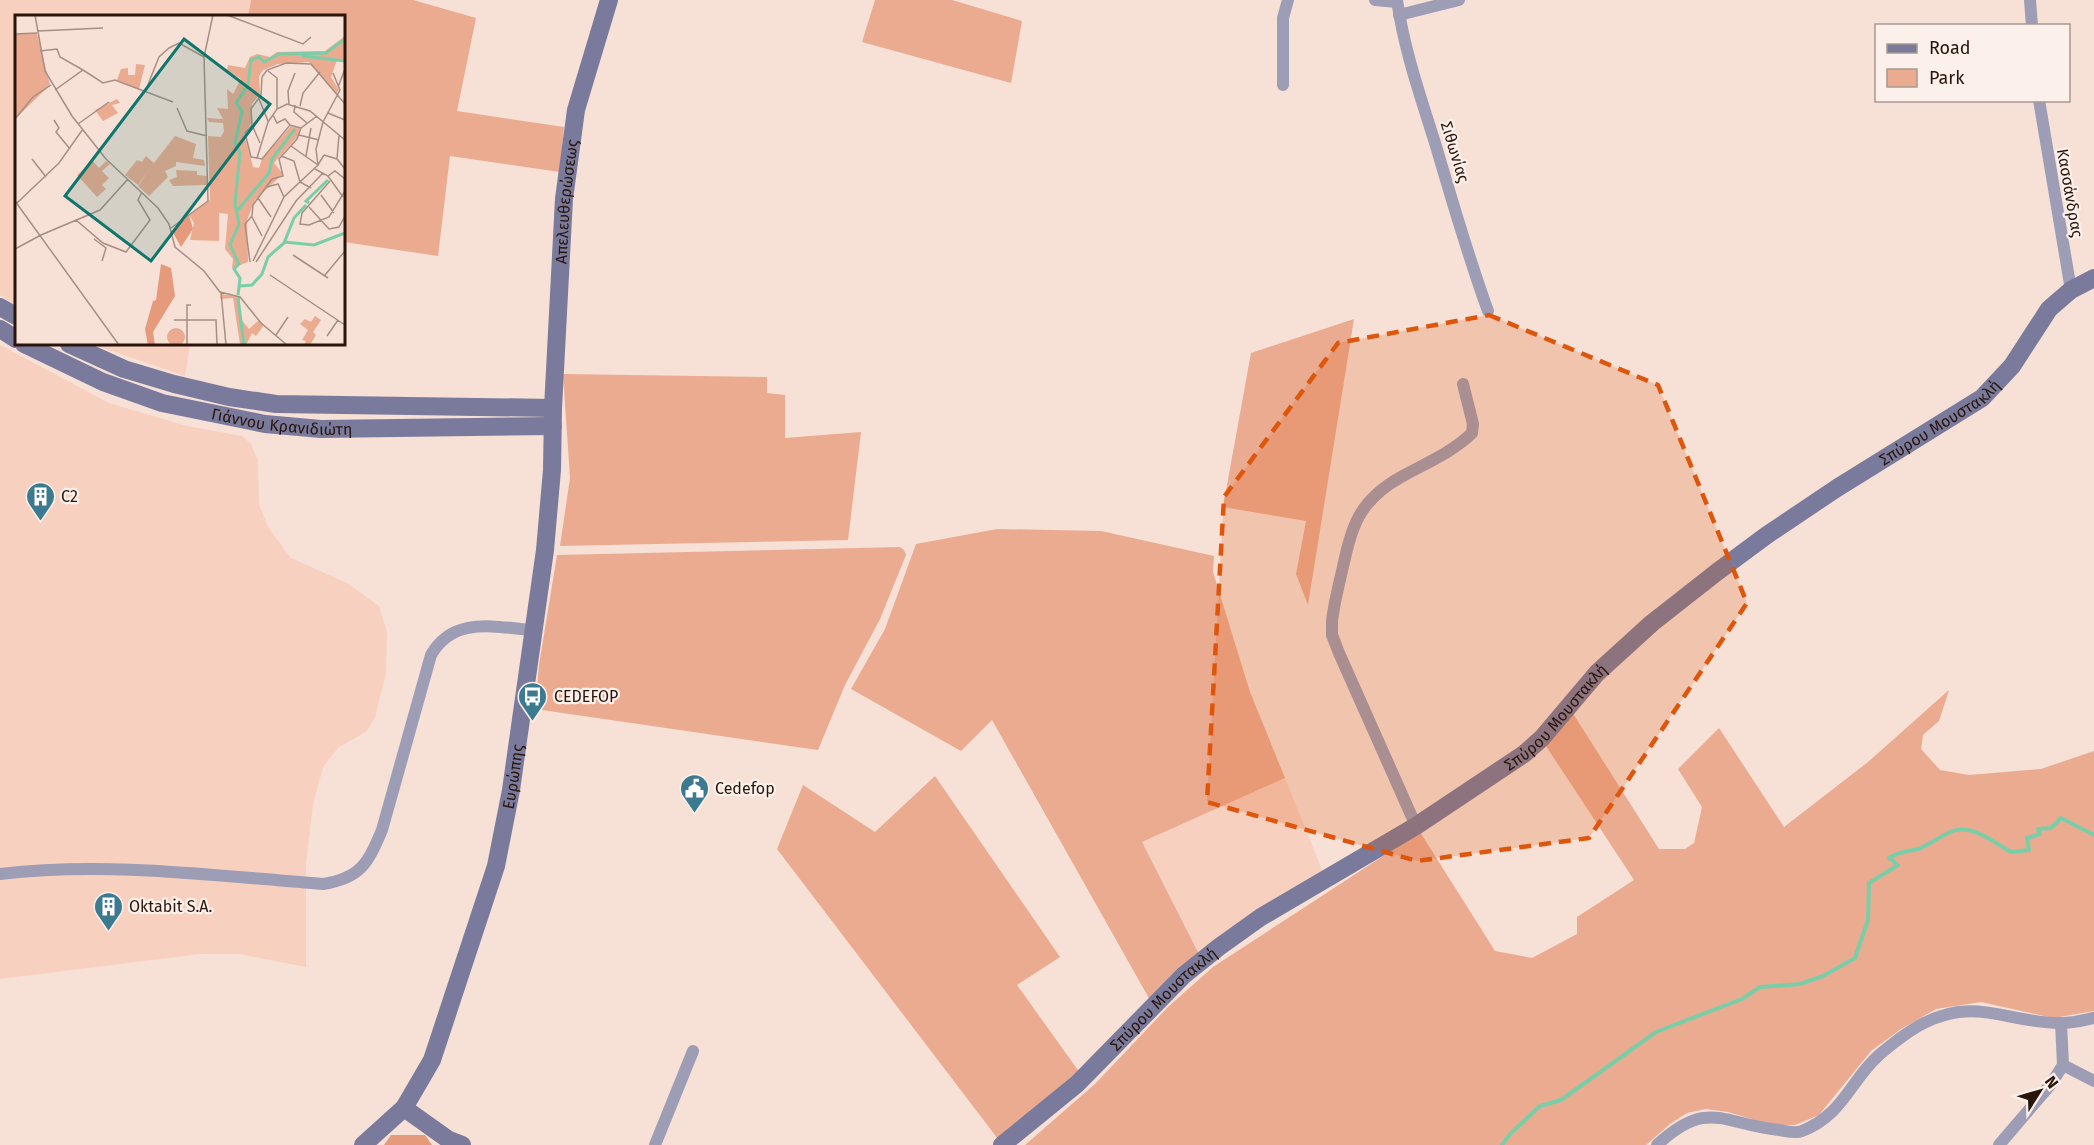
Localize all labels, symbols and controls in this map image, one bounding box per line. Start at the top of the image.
inset map [15,15,345,345]
legend [1875,24,2070,102]
text: Road [1929,37,1971,59]
text: Park [1929,67,1965,89]
street label: Σιθωνίας [1437,119,1473,185]
street label: Απελευθερώσεως [551,138,582,265]
street label: Κασσάνδρας [2053,147,2087,239]
street label: Σπύρου Μουστακλή [1876,376,2004,469]
street label: Γιάννου Κρανιδιώτη [210,404,352,439]
building icon: C2 [24,480,56,522]
place label: C2 [61,487,78,506]
street label: Σπύρου Μουστακλή [1500,659,1611,774]
bus stop icon: CEDEFOP [517,680,549,722]
place label: CEDEFOP [554,687,618,706]
street label: Ευρώπης [498,742,527,811]
public building icon: Cedefop [678,772,710,814]
place label: Cedefop [715,779,775,798]
building icon: Oktabit S.A. [92,890,124,932]
place label: Oktabit S.A. [129,897,213,916]
street label: Σπύρου Μουστακλή [1106,943,1220,1054]
north arrow [2010,1061,2070,1121]
text: N [2041,1072,2062,1092]

